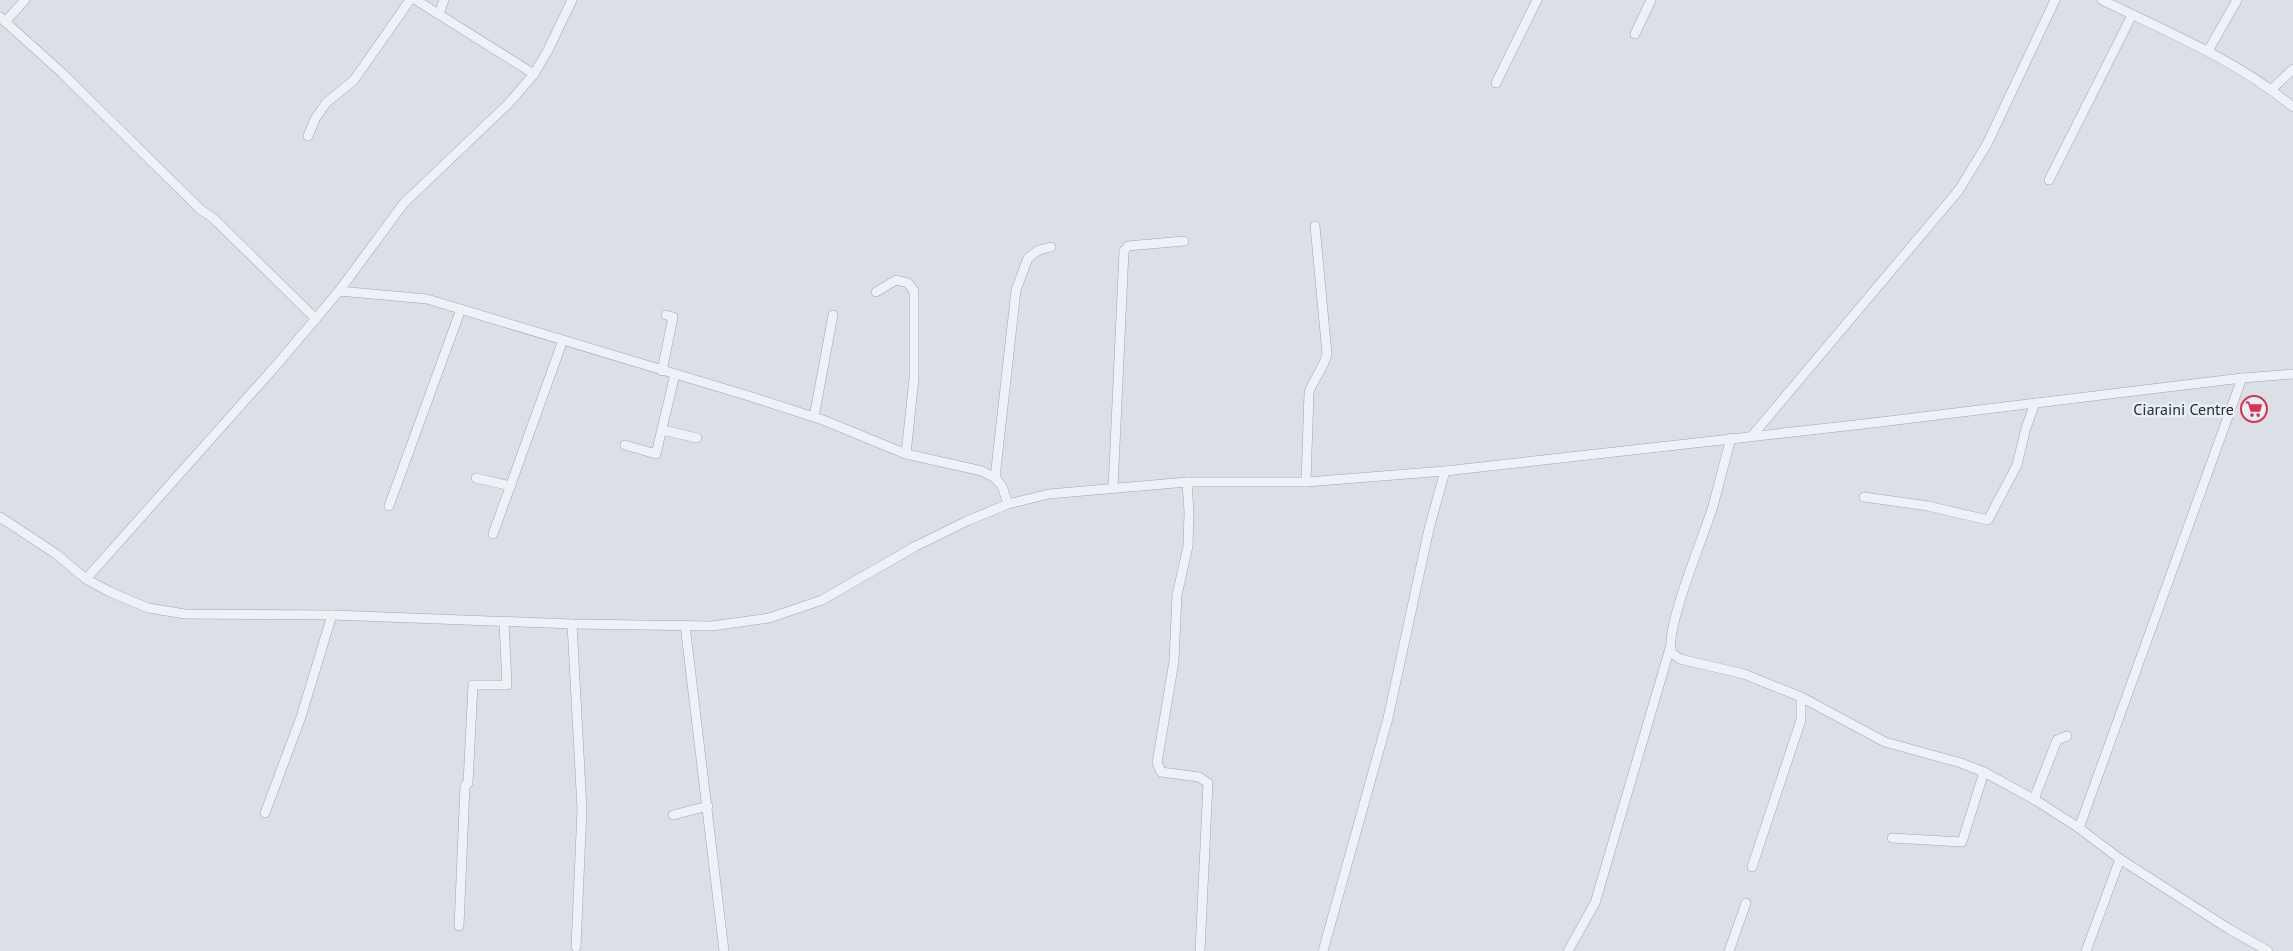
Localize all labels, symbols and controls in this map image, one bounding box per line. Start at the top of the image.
supermarket icon: Ciaraini Centre [2239,394,2269,424]
place label: Ciaraini Centre [2133,399,2234,419]

